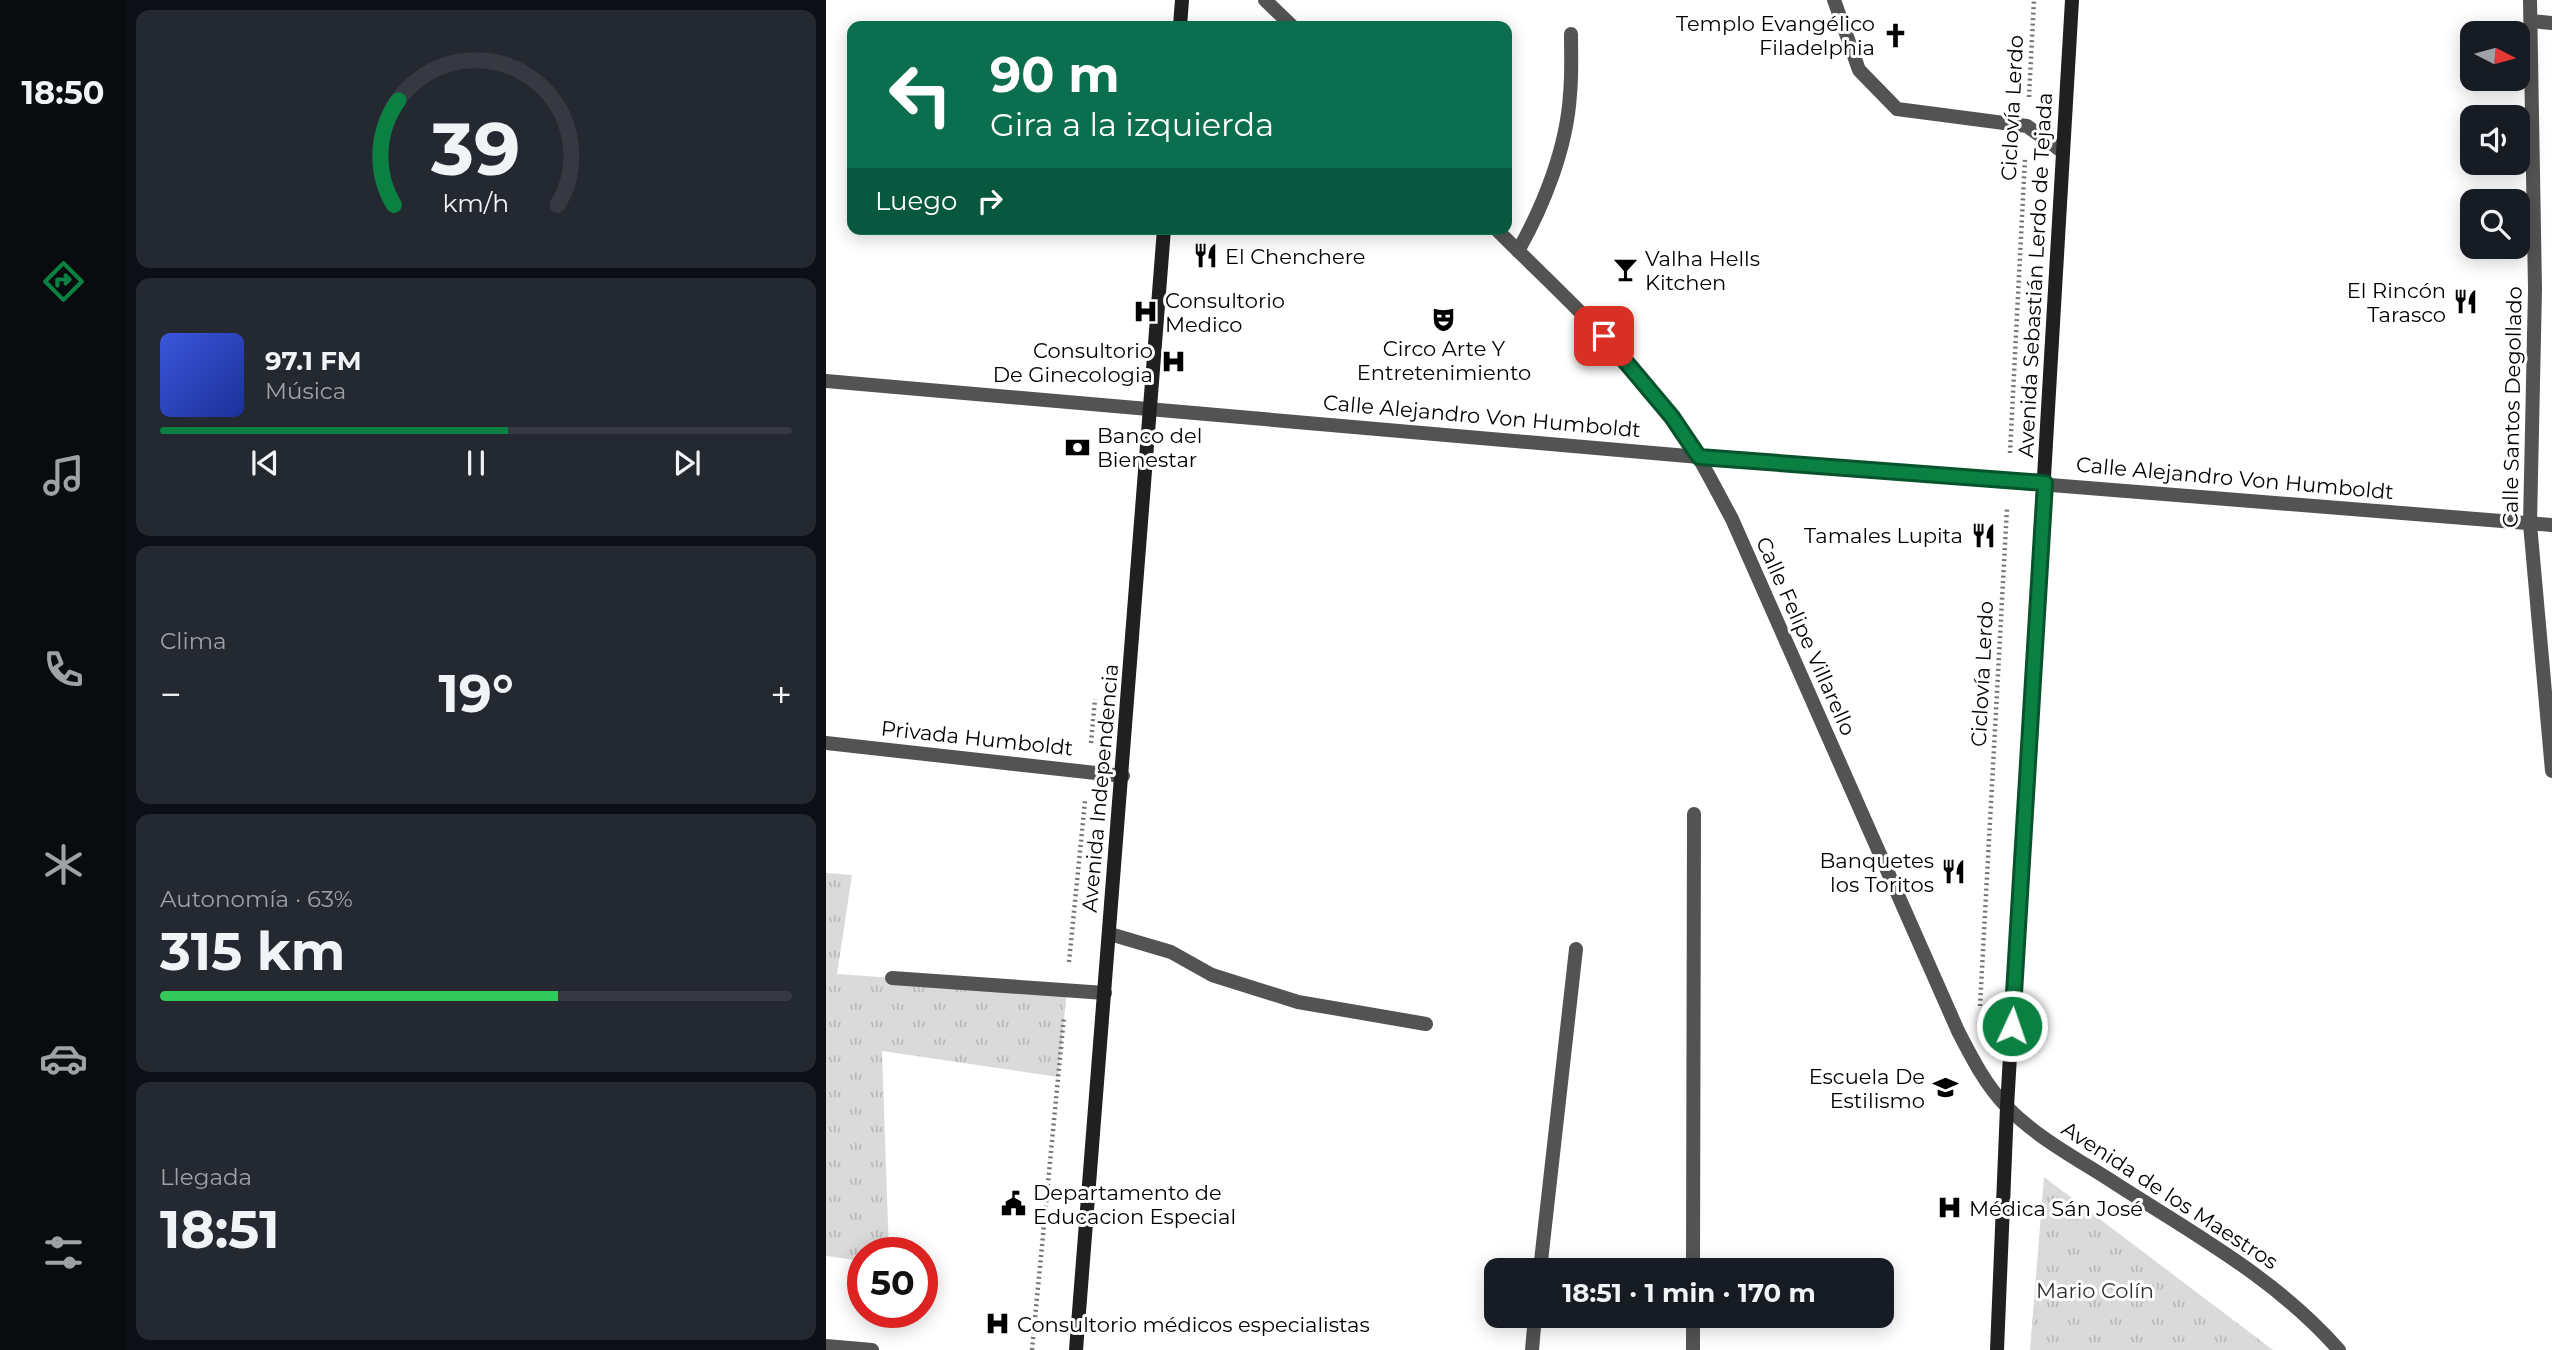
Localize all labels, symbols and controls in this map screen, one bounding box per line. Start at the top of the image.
place label: Templo Evangélico Filadelphia [1676,11,1875,60]
church icon: Templo Evangélico Filadelphia [1881,21,1909,49]
north arrow [2460,21,2530,91]
map controls [2460,21,2530,259]
street label: Ciclovía Lerdo [1996,34,2028,182]
text: 90 m [990,45,1120,104]
icon: left [875,49,966,140]
text: 18:50 [22,73,104,112]
street label: Avenida Sebastián Lerdo de Tejada [2013,92,2057,458]
text: 39 [430,105,521,193]
text: Gira a la izquierda [990,105,1274,144]
button: sound [2460,105,2530,175]
icon: right [971,182,1009,220]
text: Luego [875,185,957,217]
text: km/h [443,188,509,218]
button: search [2460,189,2530,259]
restaurant icon: El Chenchere [1191,242,1219,270]
place label: El Chenchere [1225,244,1366,269]
place label: Valha Hells Kitchen [1645,246,1760,295]
bar icon: Valha Hells Kitchen [1611,256,1639,284]
icon: directions [39,257,88,306]
place label: El Rincón Tarasco [2347,278,2446,327]
street label: Calle Santos Degollado [2497,286,2527,528]
place label: Consultorio Medico [1165,288,1285,337]
restaurant icon: El Rincón Tarasco [2452,288,2480,316]
hospital icon: Consultorio Medico [1131,298,1159,326]
theatre icon: Circo Arte Y Entretenimiento [1430,305,1458,333]
pin [1574,306,1634,366]
icon: arrive [1585,317,1623,355]
place label: Circo Arte Y Entretenimiento [1357,336,1531,385]
place label: Consultorio De Ginecologia [993,338,1153,387]
text: 97.1 FM [265,345,362,377]
hospital icon: Consultorio De Ginecologia [1159,348,1187,376]
text: Música [265,377,346,405]
street label: Calle Alejandro Von Humboldt [1322,390,1642,442]
place label: Banco del Bienestar [1097,423,1202,472]
bank icon: Banco del Bienestar [1063,433,1091,461]
icon: previous [246,444,284,482]
icon: pause [457,444,495,482]
icon: next [668,444,706,482]
icon: music [39,451,88,500]
street label: Calle Alejandro Von Humboldt [2075,452,2395,504]
restaurant icon: Tamales Lupita [1969,521,1997,549]
place label: Tamales Lupita [1804,523,1963,548]
street label: Calle Felipe Villarello [1751,533,1861,739]
street label: Ciclovía Lerdo [1966,600,1998,748]
text: Clima [160,627,227,655]
icon: phone [39,645,88,694]
text: 19° [438,662,514,725]
street label: Avenida Independencia [1077,663,1123,913]
text: − [160,671,182,718]
text: + [770,671,792,718]
street label: Privada Humboldt [880,715,1074,761]
icon: climate [39,840,88,889]
place label: Banquetes los Toritos [1819,848,1934,897]
restaurant icon: Banquetes los Toritos [1940,858,1968,886]
text: Autonomía · 63% [160,885,353,913]
text: 315 km [160,920,345,983]
position arrow [1975,989,2049,1063]
icon: car [39,1034,88,1083]
place label: Escuela De Estilismo [1809,1064,1925,1113]
school or university icon: Escuela De Estilismo [1931,1074,1959,1102]
street label: Avenida de los Maestros [2057,1116,2283,1274]
text: Llegada [160,1163,252,1191]
place label: Departamento de Educacion Especial [1033,1180,1236,1229]
public building icon: Departamento de Educacion Especial [999,1190,1027,1218]
hospital icon: Médica Sán José [1935,1194,1963,1222]
place label: Médica Sán José [1969,1196,2143,1221]
text: 18:51 [160,1198,280,1261]
icon: filters [39,1228,88,1277]
speed limit sign: 50 [847,1237,938,1328]
text: 18:51 · 1 min · 170 m [1562,1277,1816,1309]
park label: Mario Colín [2036,1278,2154,1303]
hospital icon: Consultorio médicos especialistas [983,1310,1011,1338]
place label: Consultorio médicos especialistas [1017,1312,1370,1337]

